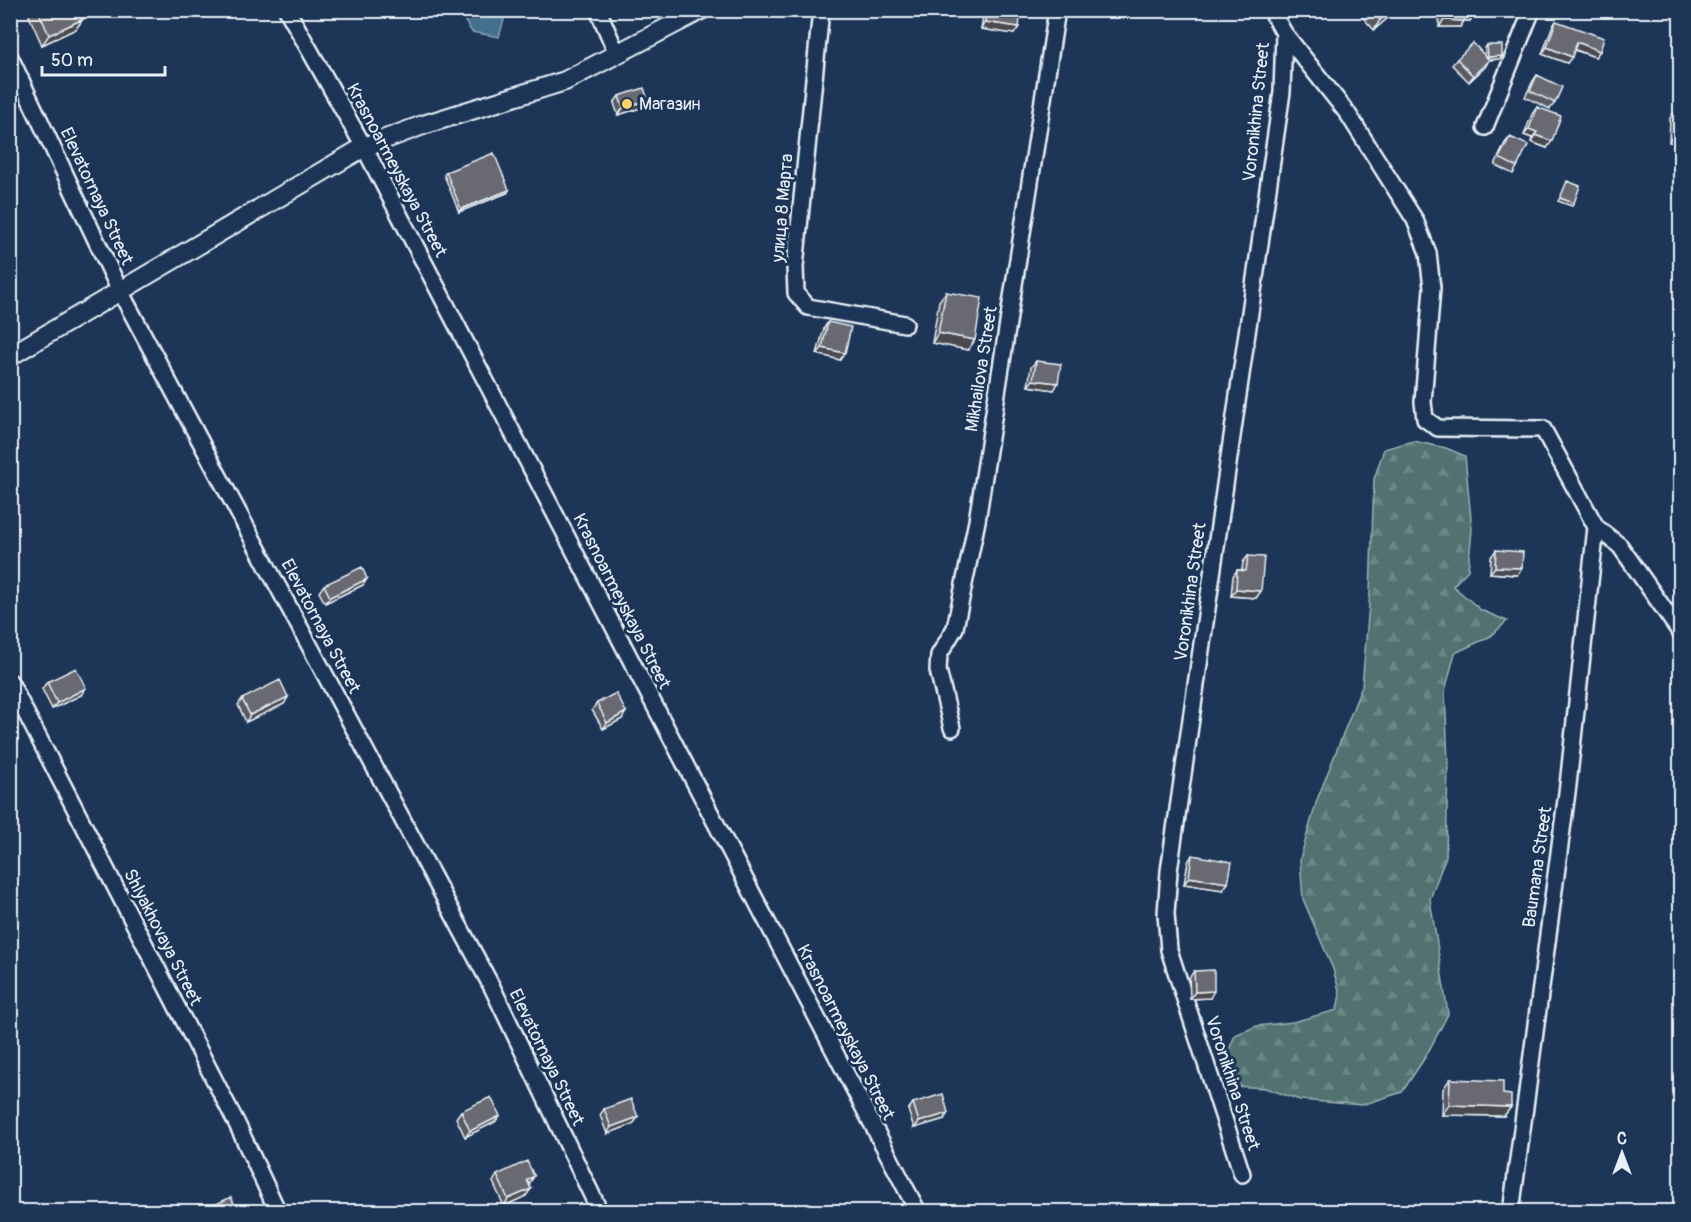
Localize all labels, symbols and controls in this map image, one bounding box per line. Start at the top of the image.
scale bar [42,39,165,77]
street label: Voronikhina Street [1238,41,1275,183]
text: 50 m [51,49,93,72]
street label: Krasnoarmeyskaya Street [341,79,453,262]
place label: Магазин [639,93,701,116]
marker: Магазин [620,97,634,111]
street label: Elevatornaya Street [55,124,139,269]
street label: улица 8 Марта [766,153,799,264]
street label: Mikhailova Street [960,304,1003,434]
street label: Krasnoarmeyskaya Street [567,510,676,694]
street label: Voronikhina Street [1169,521,1212,663]
street label: Elevatornaya Street [275,555,366,698]
street label: Baumana Street [1518,804,1557,929]
street label: Shlyakhovaya Street [118,865,207,1010]
street label: Krasnoarmeyskaya Street [791,941,900,1125]
street label: Elevatornaya Street [504,985,590,1130]
street label: Voronikhina Street [1200,1013,1265,1154]
north arrow [1592,1123,1652,1183]
text: С [1617,1129,1627,1149]

